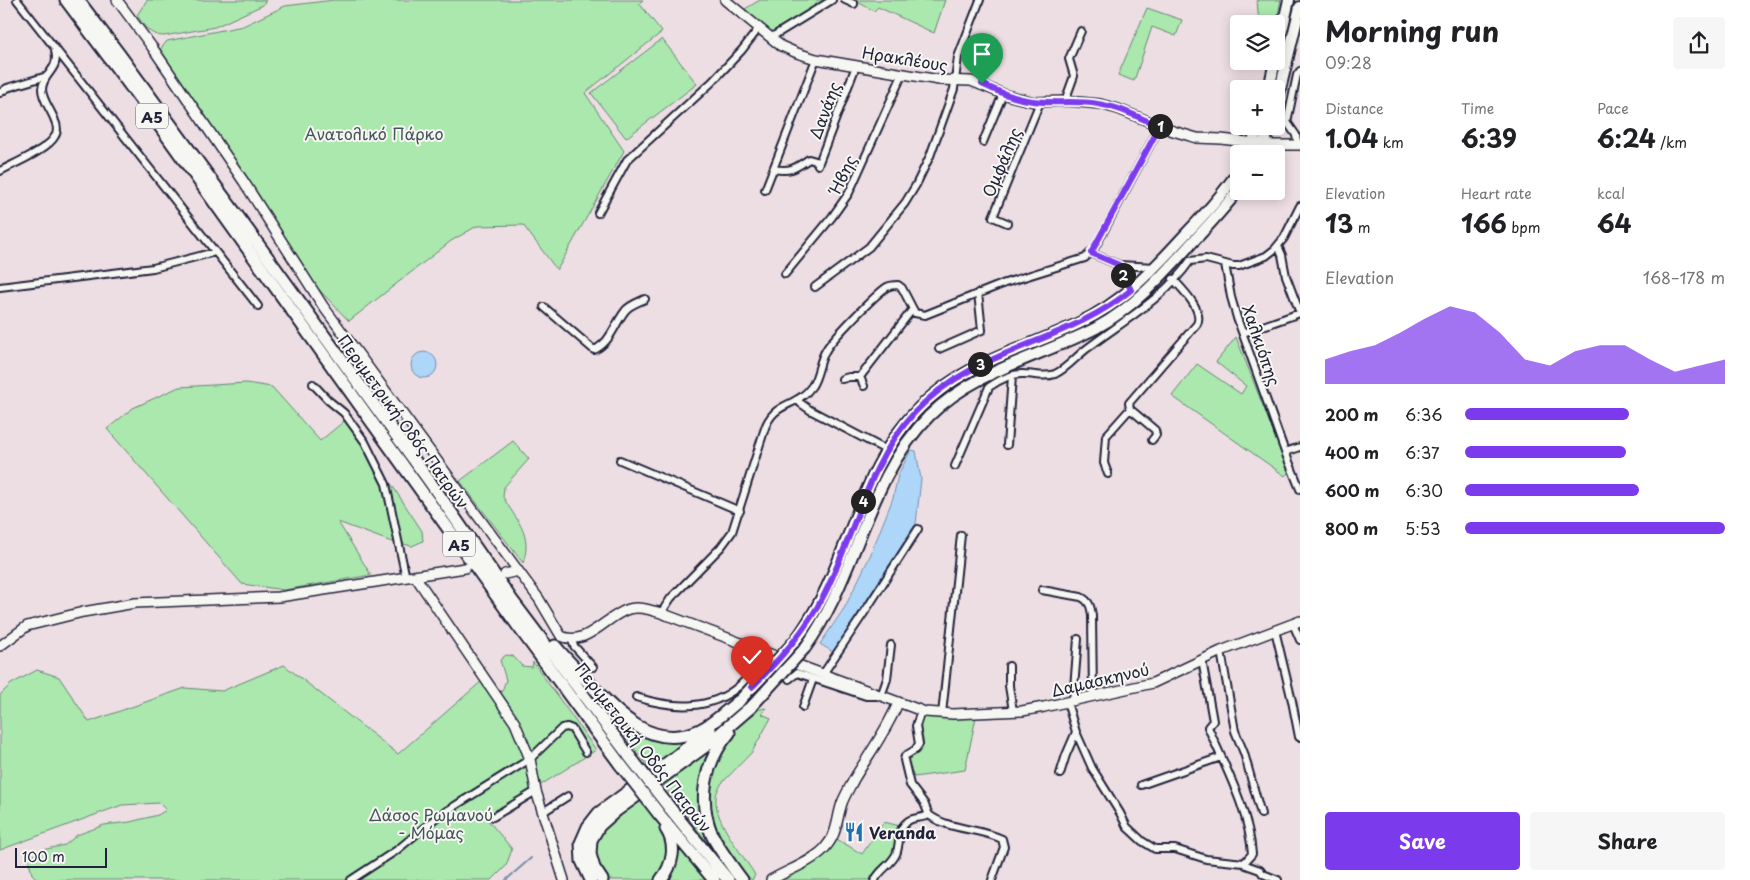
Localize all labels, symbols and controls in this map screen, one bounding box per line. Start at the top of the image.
text: Morning run [1325,9,1499,52]
map controls [1230,15,1285,200]
button: layers [1230,15,1285,70]
button: share [1673,17,1725,69]
pin [961,33,1003,84]
street label: Ηρακλέους [860,39,950,77]
icon: arrive [968,40,996,68]
text: 09:28 [1325,50,1372,74]
street label: Δανάης [802,78,846,142]
button: + [1230,80,1285,135]
text: Distance [1325,98,1384,119]
text: Time [1461,98,1494,119]
text: Pace [1597,98,1629,119]
road number: Α5 [136,104,168,128]
pin: 1 [1148,114,1172,138]
text: 1 [1157,116,1164,137]
text: 1.04 [1325,119,1378,157]
text: 6:39 [1461,119,1517,157]
text: 6:24 [1597,119,1656,157]
park label: Ανατολικό Πάρκο [305,121,443,145]
street label: Ομφάλης [976,123,1026,201]
text: km [1378,132,1404,153]
text: /km [1656,132,1687,153]
button: − [1230,145,1285,200]
street label: Ήβης [821,151,862,200]
text: Elevation [1325,183,1385,204]
text: Heart rate [1461,183,1532,204]
text: kcal [1597,183,1625,204]
text: 13 [1325,204,1353,242]
text: 166 [1461,204,1507,242]
text: 64 [1597,204,1632,242]
text: m [1353,217,1371,238]
text: bpm [1507,217,1540,238]
pin: 2 [1110,262,1136,288]
text: 2 [1119,265,1128,286]
text: Elevation [1325,265,1394,289]
text: 168–178 m [1643,265,1725,289]
street label: Χαλκιόπης [1237,301,1287,389]
street label: Περιμετρική Οδός Πατρών [332,329,476,513]
pin: 3 [968,352,992,376]
text: 3 [976,354,985,375]
text: 200 m [1325,402,1379,426]
text: 6:36 [1405,402,1443,426]
text: 400 m [1325,440,1379,464]
text: 6:37 [1405,440,1440,464]
text: 600 m [1325,478,1379,502]
text: 6:30 [1405,478,1443,502]
pin: 4 [850,488,876,514]
text: 4 [859,491,868,512]
text: 800 m [1325,516,1378,540]
text: 5:53 [1405,516,1440,540]
road number: Α5 [443,532,475,556]
pin [731,636,773,687]
icon: check [738,643,766,671]
street label: Δαμασκηνού [1049,656,1151,702]
street label: Περιμετρική Οδός Πατρών [570,657,718,837]
park label: Δάσος Ρωμανού - Μόμας [369,802,493,844]
button: Save [1325,812,1520,870]
button: Share [1530,812,1725,870]
place label: Veranda [869,820,936,844]
restaurant icon: Veranda [843,821,865,843]
scale bar [15,845,108,868]
text: 100 m [22,846,65,867]

